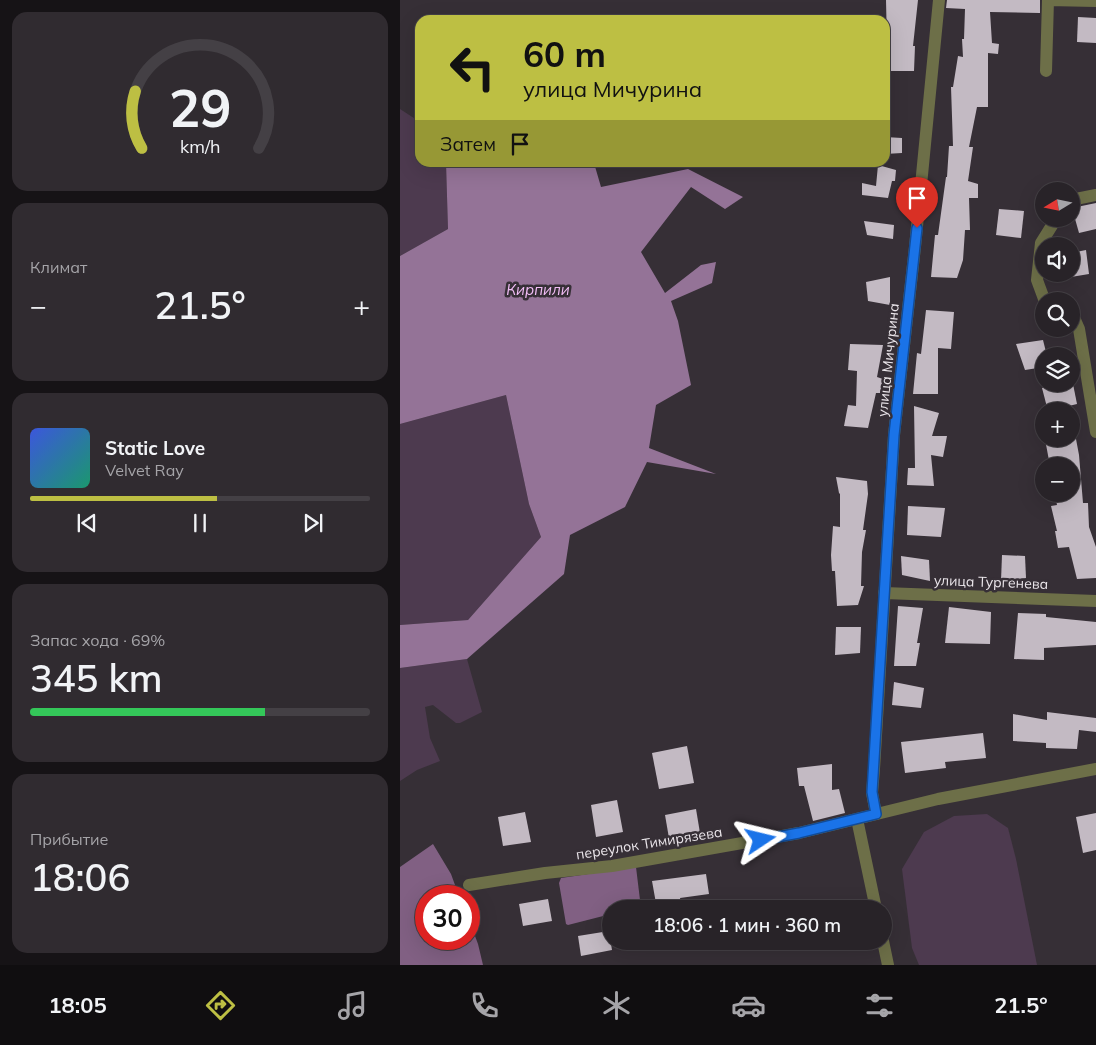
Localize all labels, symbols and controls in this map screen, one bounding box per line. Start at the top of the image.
text: 60 m [523,32,606,76]
icon: left [440,35,505,100]
text: 29 [169,75,231,140]
text: улица Мичурина [523,75,702,103]
icon: arrive [506,130,534,158]
text: Затем [440,132,496,156]
text: km/h [180,135,220,157]
pin [896,177,938,228]
north arrow [1035,182,1080,228]
map controls [1035,182,1080,502]
icon: arrive [903,184,931,212]
button: sound [1035,237,1080,282]
text: Климат [30,257,87,277]
water label: Кирпили [506,280,570,299]
text: 21.5° [154,281,246,329]
text: − [30,288,47,323]
text: + [353,288,370,323]
button: search [1035,292,1080,337]
street label: улица Мичурина [873,302,903,418]
button: layers [1035,347,1080,392]
button: + [1035,402,1080,447]
text: Static Love [105,436,205,460]
button: − [1035,457,1080,502]
text: Velvet Ray [105,460,184,480]
icon: previous [73,509,101,537]
icon: pause [186,509,214,537]
icon: next [299,509,327,537]
street label: улица Тургенева [933,571,1049,593]
text: Запас хода · 69% [30,630,165,650]
text: 345 km [30,654,163,702]
position arrow [734,813,786,865]
street label: переулок Тимирязева [575,823,723,863]
text: Прибытие [30,829,108,849]
text: 18:06 [30,853,130,901]
speed limit sign: 30 [415,885,480,950]
text: 18:06 · 1 мин · 360 m [653,913,841,937]
icon: directions [203,988,238,1023]
icon: music [335,988,370,1023]
icon: phone [467,988,502,1023]
icon: climate [599,988,634,1023]
icon: car [731,988,766,1023]
icon: filters [862,988,897,1023]
text: 18:05 [48,991,107,1019]
text: 21.5° [994,991,1048,1019]

